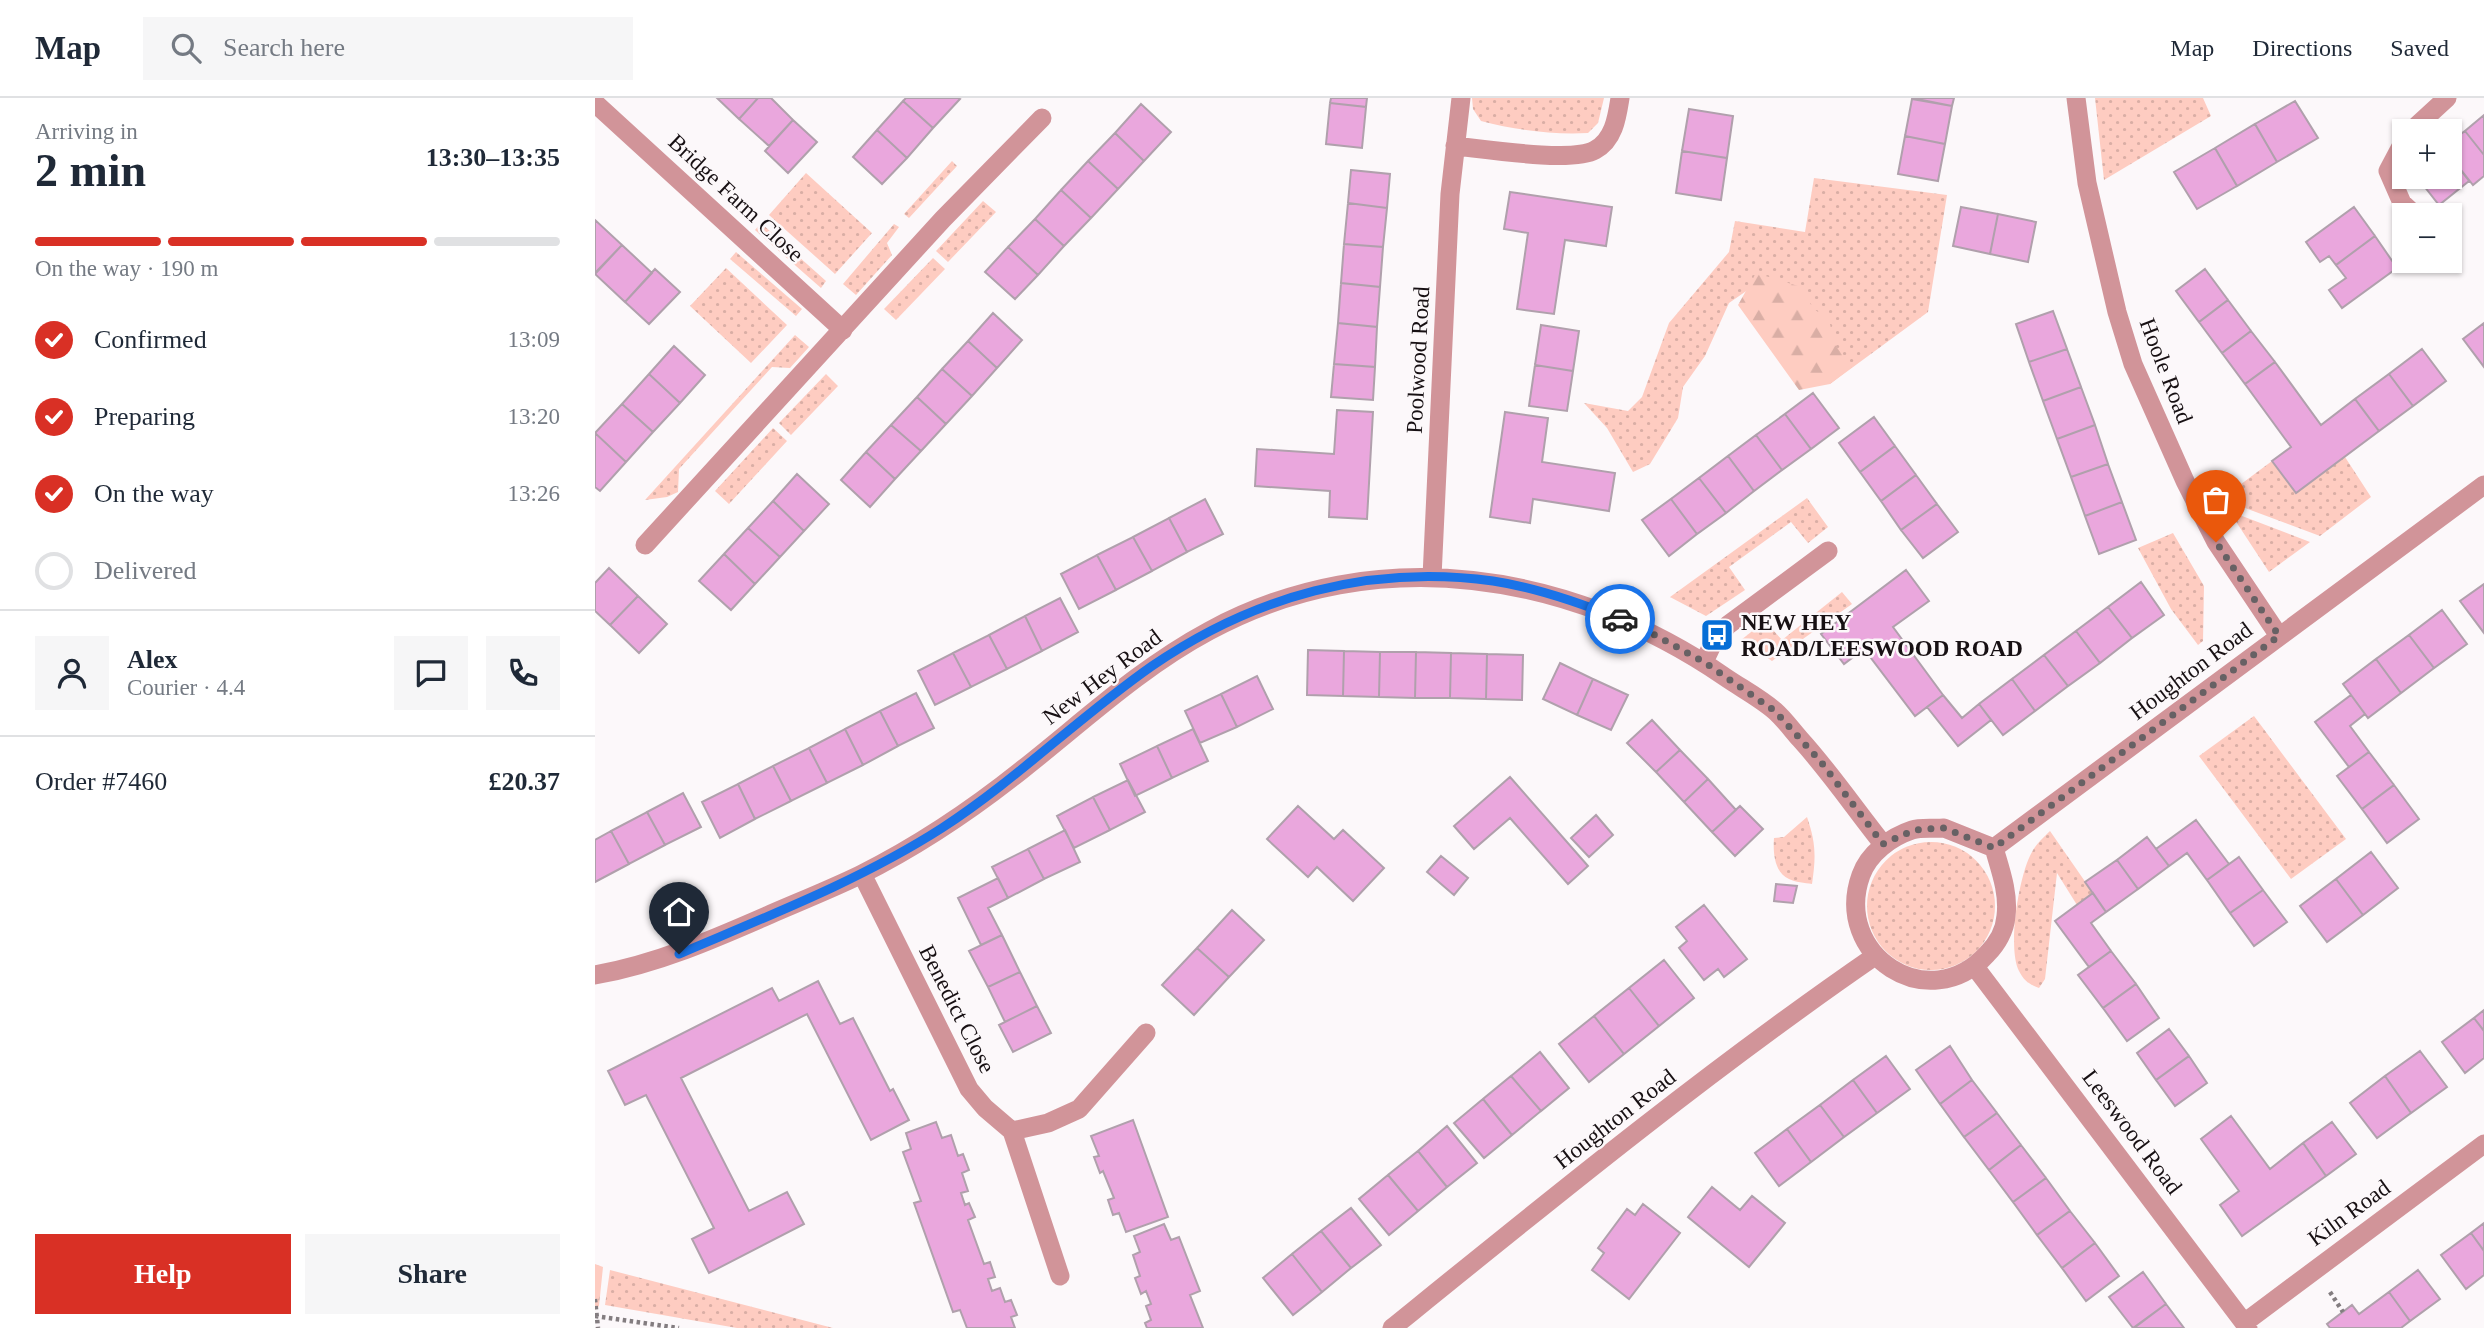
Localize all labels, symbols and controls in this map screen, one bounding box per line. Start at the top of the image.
search box [143,17,633,80]
icon: search [167,29,205,67]
text: Map [35,30,101,66]
text: Search here [223,33,345,62]
text: Map [2170,35,2214,61]
text: Directions [2252,35,2352,61]
text: Saved [2390,35,2449,61]
text: Arriving in [35,119,138,144]
map controls [2392,119,2462,273]
button: + [2392,119,2462,189]
street label: Bridge Farm Close [663,129,809,267]
text: 13:30–13:35 [426,143,560,172]
text: 2 min [35,145,146,196]
button: − [2392,203,2462,273]
text: On the way · 190 m [35,256,218,281]
street label: Poolwood Road [1402,285,1434,434]
street label: Hoole Road [2135,315,2198,428]
icon: check [35,321,73,359]
text: Confirmed [94,325,207,354]
text: 13:09 [508,327,560,352]
icon: check [35,398,73,436]
text: Preparing [94,402,195,431]
text: 13:20 [508,404,560,429]
pin [2186,470,2246,542]
icon: check [35,475,73,513]
text: On the way [94,479,214,508]
text: 13:26 [508,481,560,506]
icon: bag [2197,481,2235,519]
text: Delivered [94,556,197,585]
courier [1585,584,1655,654]
icon: car [1601,600,1639,638]
place label: NEW HEY ROAD/LEESWOOD ROAD [1741,610,2023,661]
bus stop icon: NEW HEY ROAD/LEESWOOD ROAD [1698,616,1736,654]
street label: Houghton Road [2125,617,2257,725]
street label: New Hey Road [1038,624,1167,730]
button: person [35,636,109,710]
button: chat [394,636,468,710]
button: phone [486,636,560,710]
text: Alex [127,645,178,674]
text: Courier · 4.4 [127,675,245,700]
text: Order #7460 [35,767,167,796]
text: £20.37 [489,767,560,796]
pin [649,882,709,954]
icon: home [660,893,698,931]
street label: Benedict Close [914,941,1000,1077]
street label: Houghton Road [1550,1064,1681,1174]
street label: Leeswood Road [2077,1065,2187,1199]
street label: Kiln Road [2303,1175,2395,1251]
button: Help [35,1234,291,1314]
button: Share [305,1234,560,1314]

